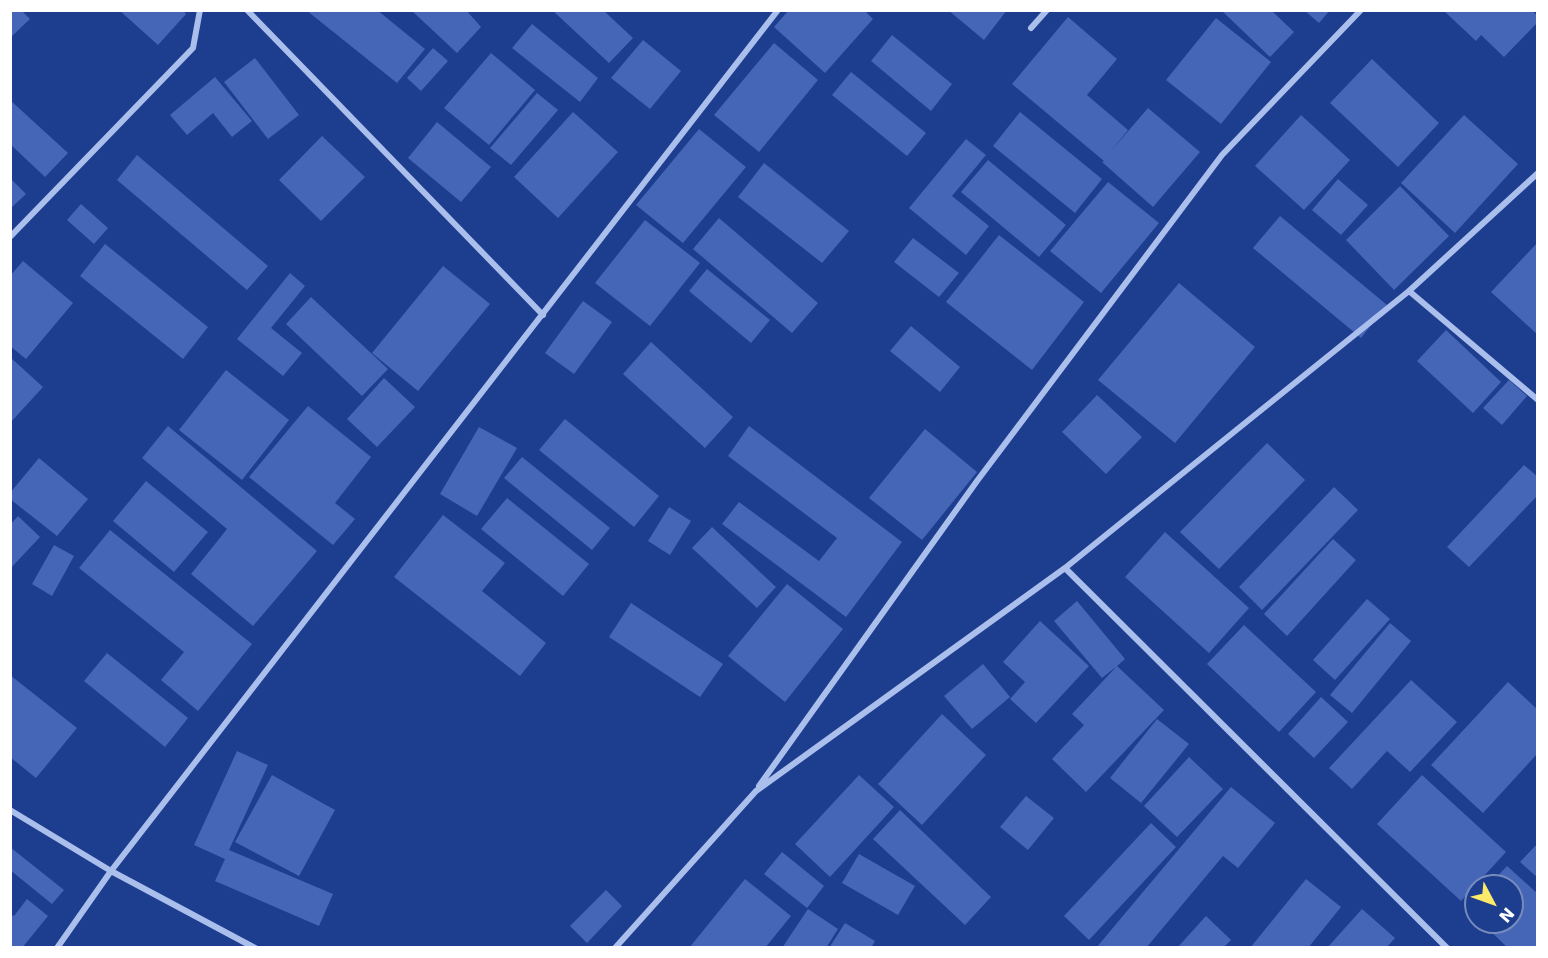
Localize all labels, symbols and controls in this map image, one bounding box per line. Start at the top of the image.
north arrow [1464,874,1524,934]
text: N [1495,904,1518,926]

